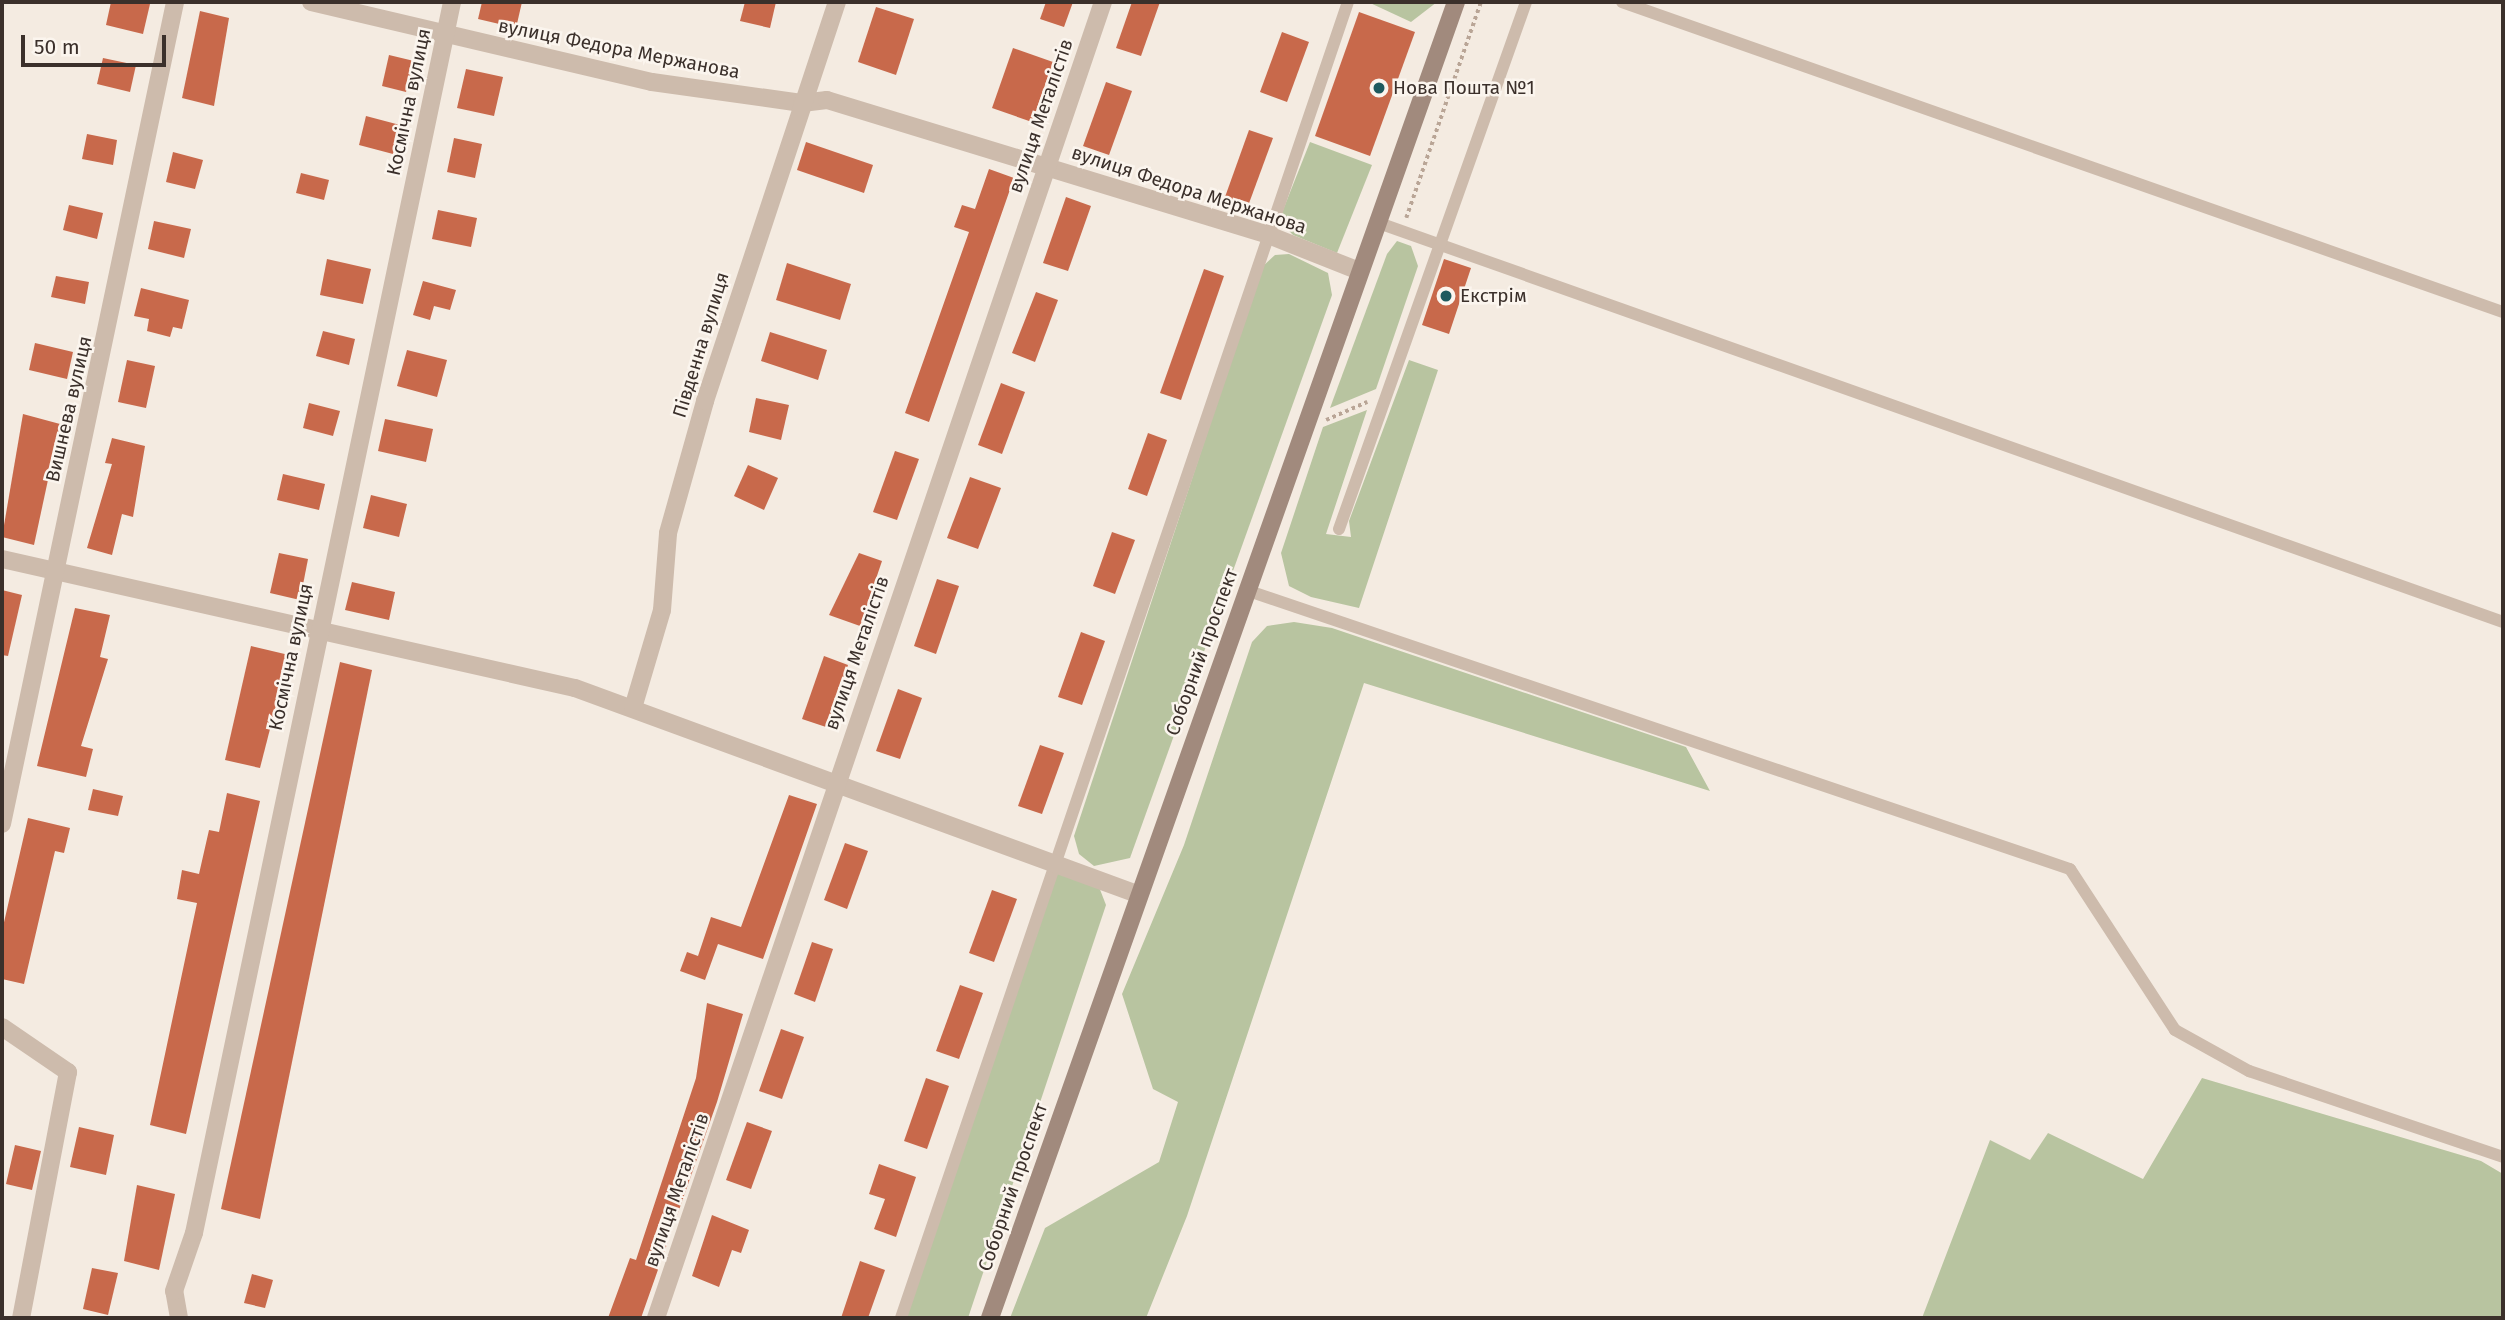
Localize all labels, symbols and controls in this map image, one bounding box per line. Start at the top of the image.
street label: вулиця Федора Мержанова [496,14,742,84]
scale bar [24,21,170,65]
street label: Космічна вулиця [382,26,436,178]
text: 50 m [34,34,80,60]
street label: вулиця Металістів [1004,36,1078,196]
place label: Нова Пошта №1 [1393,77,1535,99]
marker: Нова Пошта №1 [1371,80,1387,96]
street label: вулиця Федора Мержанова [1069,141,1309,239]
street label: Південна вулиця [668,269,734,421]
place label: Екстрім [1460,285,1527,307]
marker: Екстрім [1438,288,1454,304]
street label: Вишнева вулиця [41,334,97,484]
street label: Соборний проспект [1161,565,1243,739]
street label: вулиця Металістів [820,573,894,733]
street label: Космічна вулиця [264,581,318,733]
street label: Соборний проспект [973,1100,1053,1274]
street label: вулиця Металістів [640,1110,714,1270]

